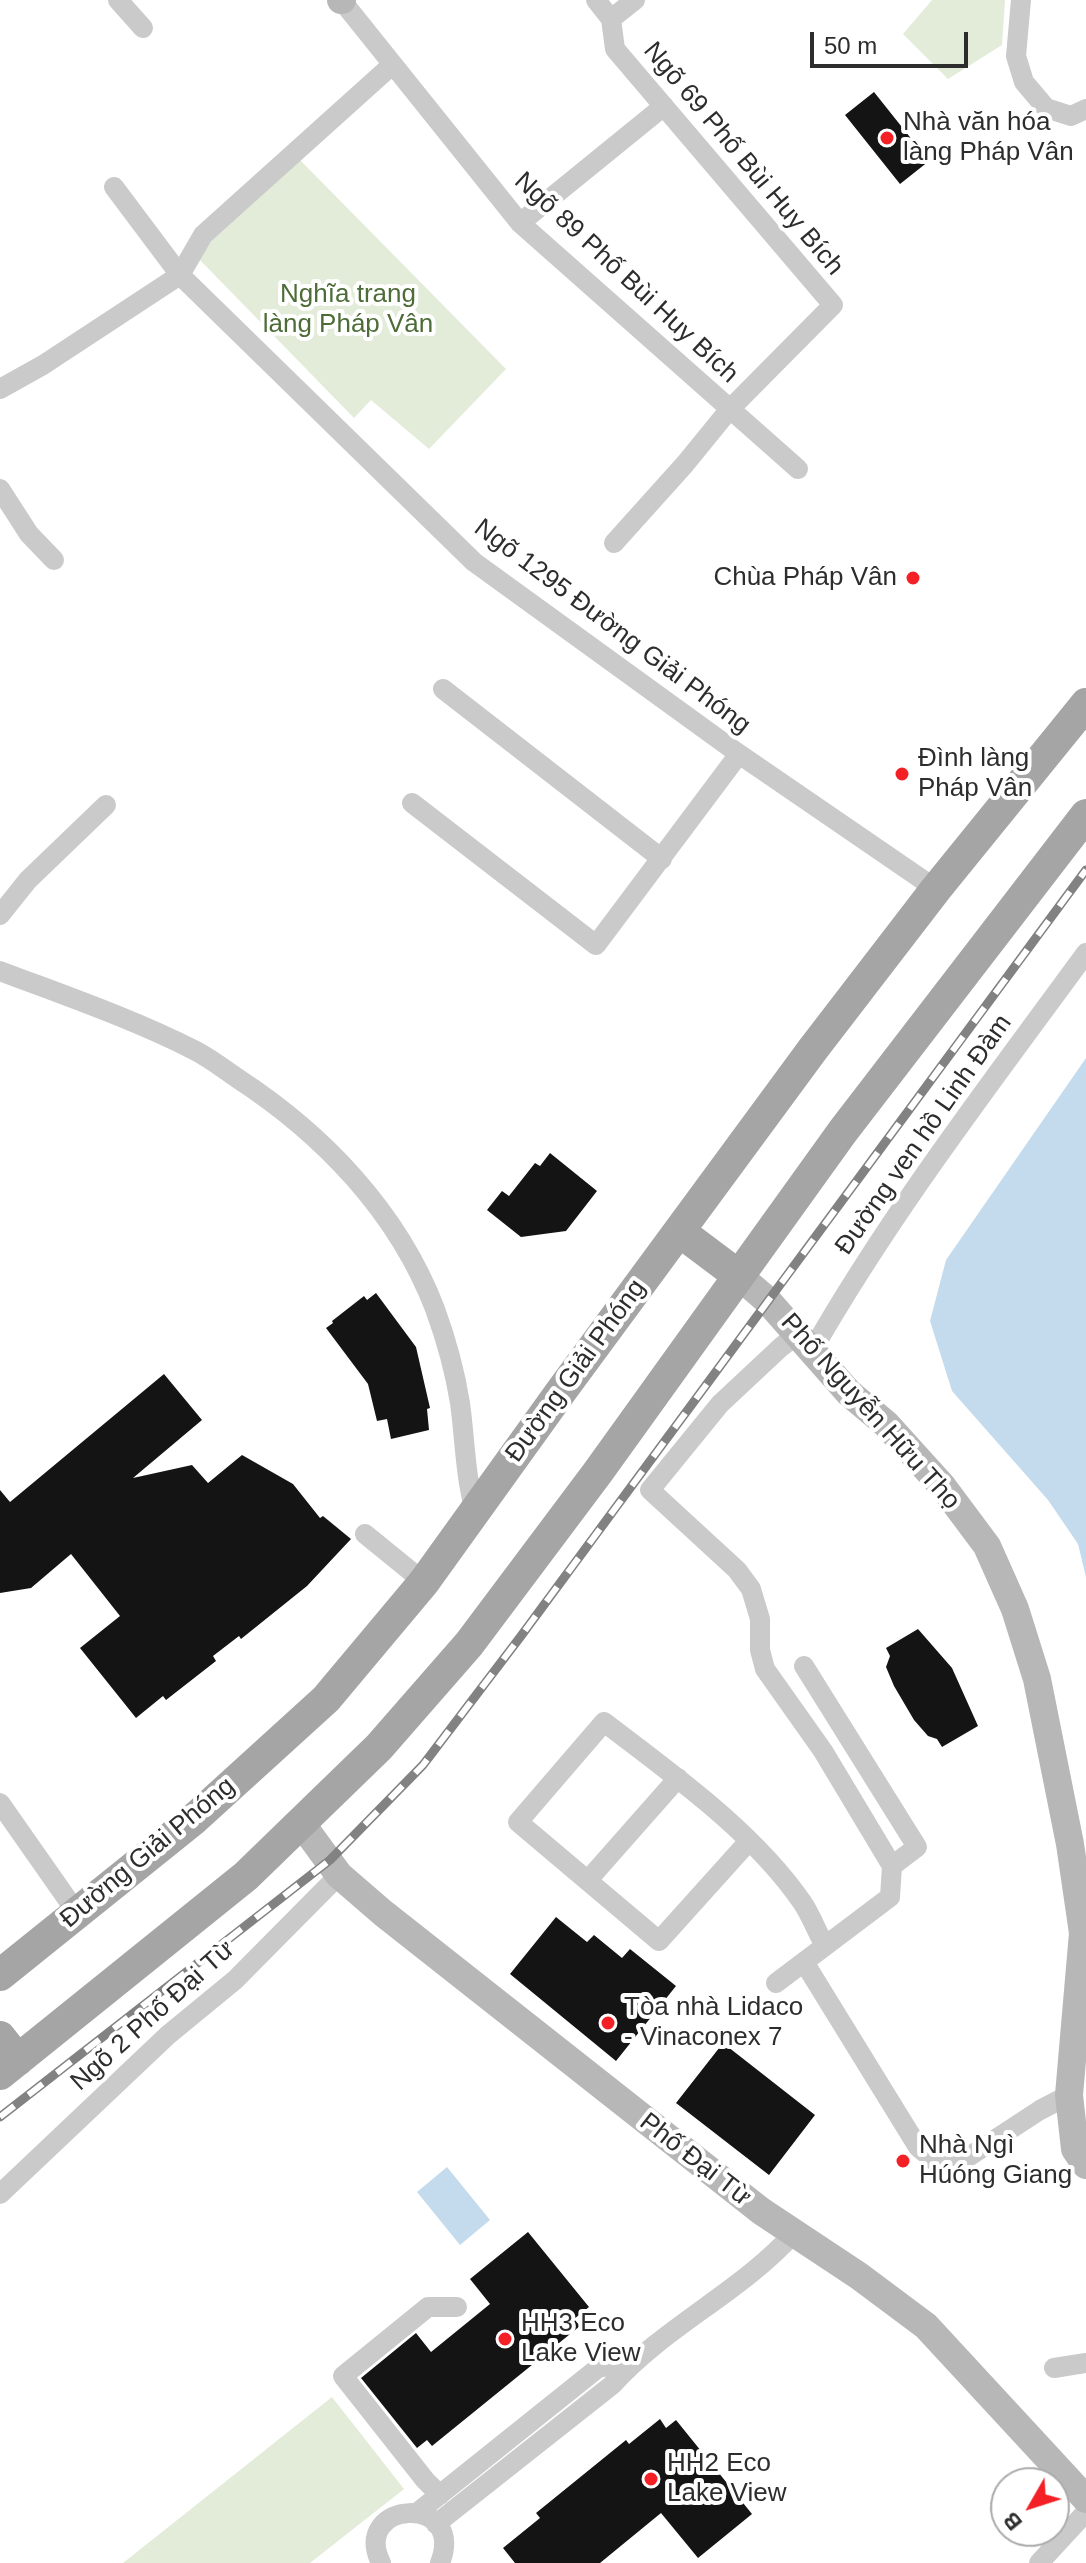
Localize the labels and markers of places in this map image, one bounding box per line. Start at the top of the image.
place label: Nhà văn hóa làng Pháp Vân [903,107,1074,168]
marker: Nhà văn hóa làng Pháp Vân [878,129,896,147]
place label: Chùa Pháp Vân [713,562,897,594]
marker: Chùa Pháp Vân [904,569,922,587]
place label: Đình làng Pháp Vân [918,743,1032,804]
marker: Đình làng Pháp Vân [893,765,911,783]
place label: Tòa nhà Lidaco - Vinaconex 7 [624,1992,803,2054]
marker: Tòa nhà Lidaco - Vinaconex 7 [599,2014,617,2032]
place label: Nhà Ngì Húóng Giang [919,2130,1072,2192]
marker: Nhà Ngì Húóng Giang [894,2152,912,2170]
place label: HH3 Eco Lake View [521,2308,640,2370]
marker: HH3 Eco Lake View [496,2330,514,2348]
place label: HH2 Eco Lake View [667,2448,786,2510]
marker: HH2 Eco Lake View [642,2470,660,2488]

